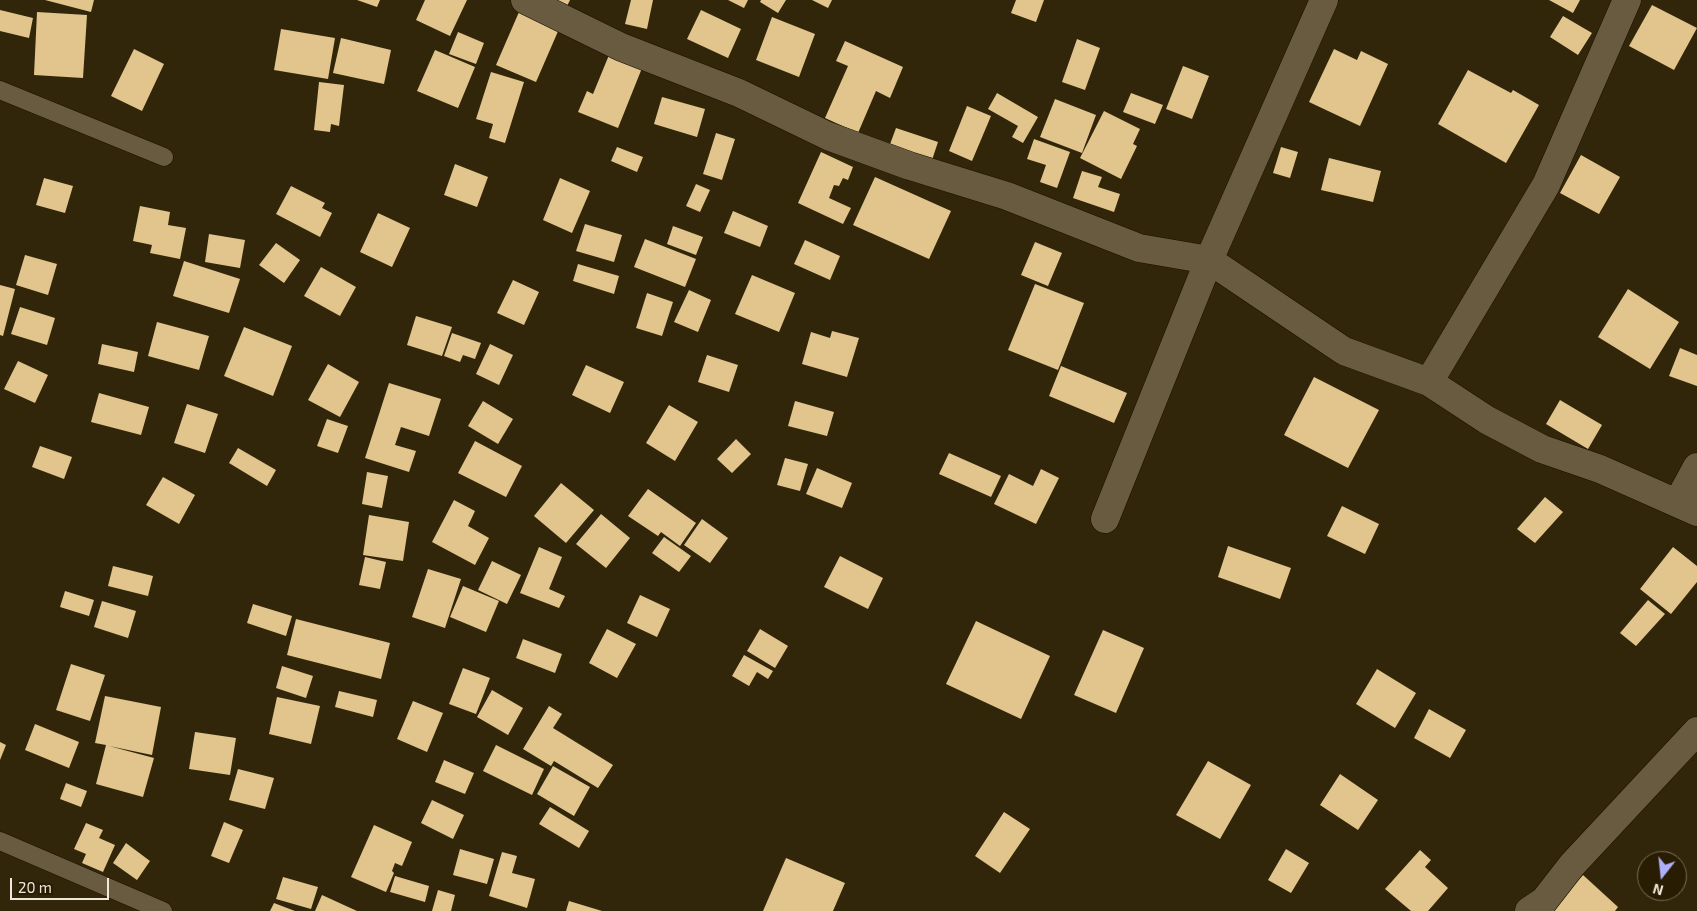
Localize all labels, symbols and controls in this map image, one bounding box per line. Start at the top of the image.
north arrow [1637,851,1687,901]
scale bar [12,868,111,900]
text: 20 m [18,878,52,896]
text: N [1651,880,1665,900]

